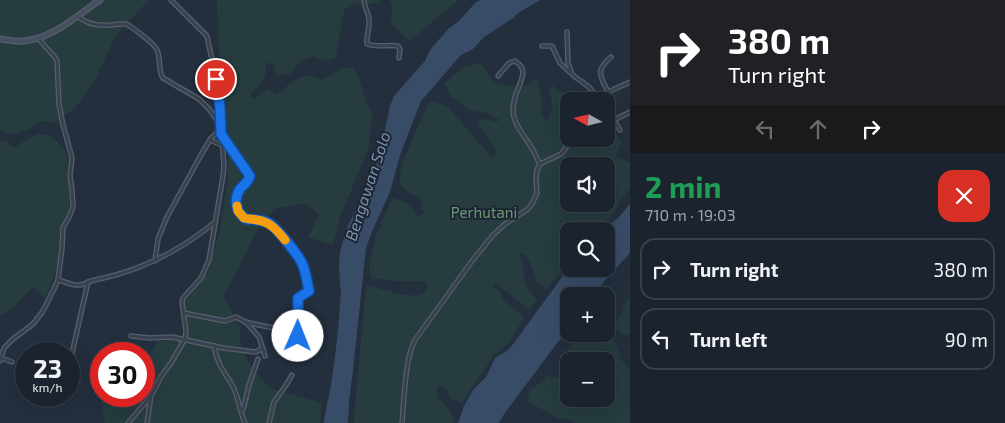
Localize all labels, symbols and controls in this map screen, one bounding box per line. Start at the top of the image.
text: 380 m [728,19,830,61]
icon: right [645,20,710,85]
pin [195,58,237,100]
text: Turn right [728,61,826,87]
icon: arrive [202,65,230,93]
north arrow [560,92,615,148]
map controls [560,92,615,407]
icon: left [751,115,779,143]
icon: ahead [804,115,832,143]
icon: right [857,115,885,143]
water label: Bengawan Solo [340,129,394,243]
button: sound [560,157,615,212]
text: 2 min [645,168,722,204]
button: close [938,170,990,222]
park label: Perhutani [451,203,517,221]
text: 710 m · 19:03 [645,205,736,224]
button: search [560,222,615,277]
icon: right [647,255,675,283]
text: Turn right [690,258,778,281]
text: 380 m [934,258,988,281]
button: + [560,287,615,342]
position arrow [271,309,323,361]
icon: left [647,325,675,353]
text: Turn left [690,328,767,351]
text: 90 m [945,328,988,351]
speed limit sign: 30 [90,342,155,407]
button: − [560,352,615,407]
text: 23 [33,353,62,383]
text: km/h [33,380,62,394]

